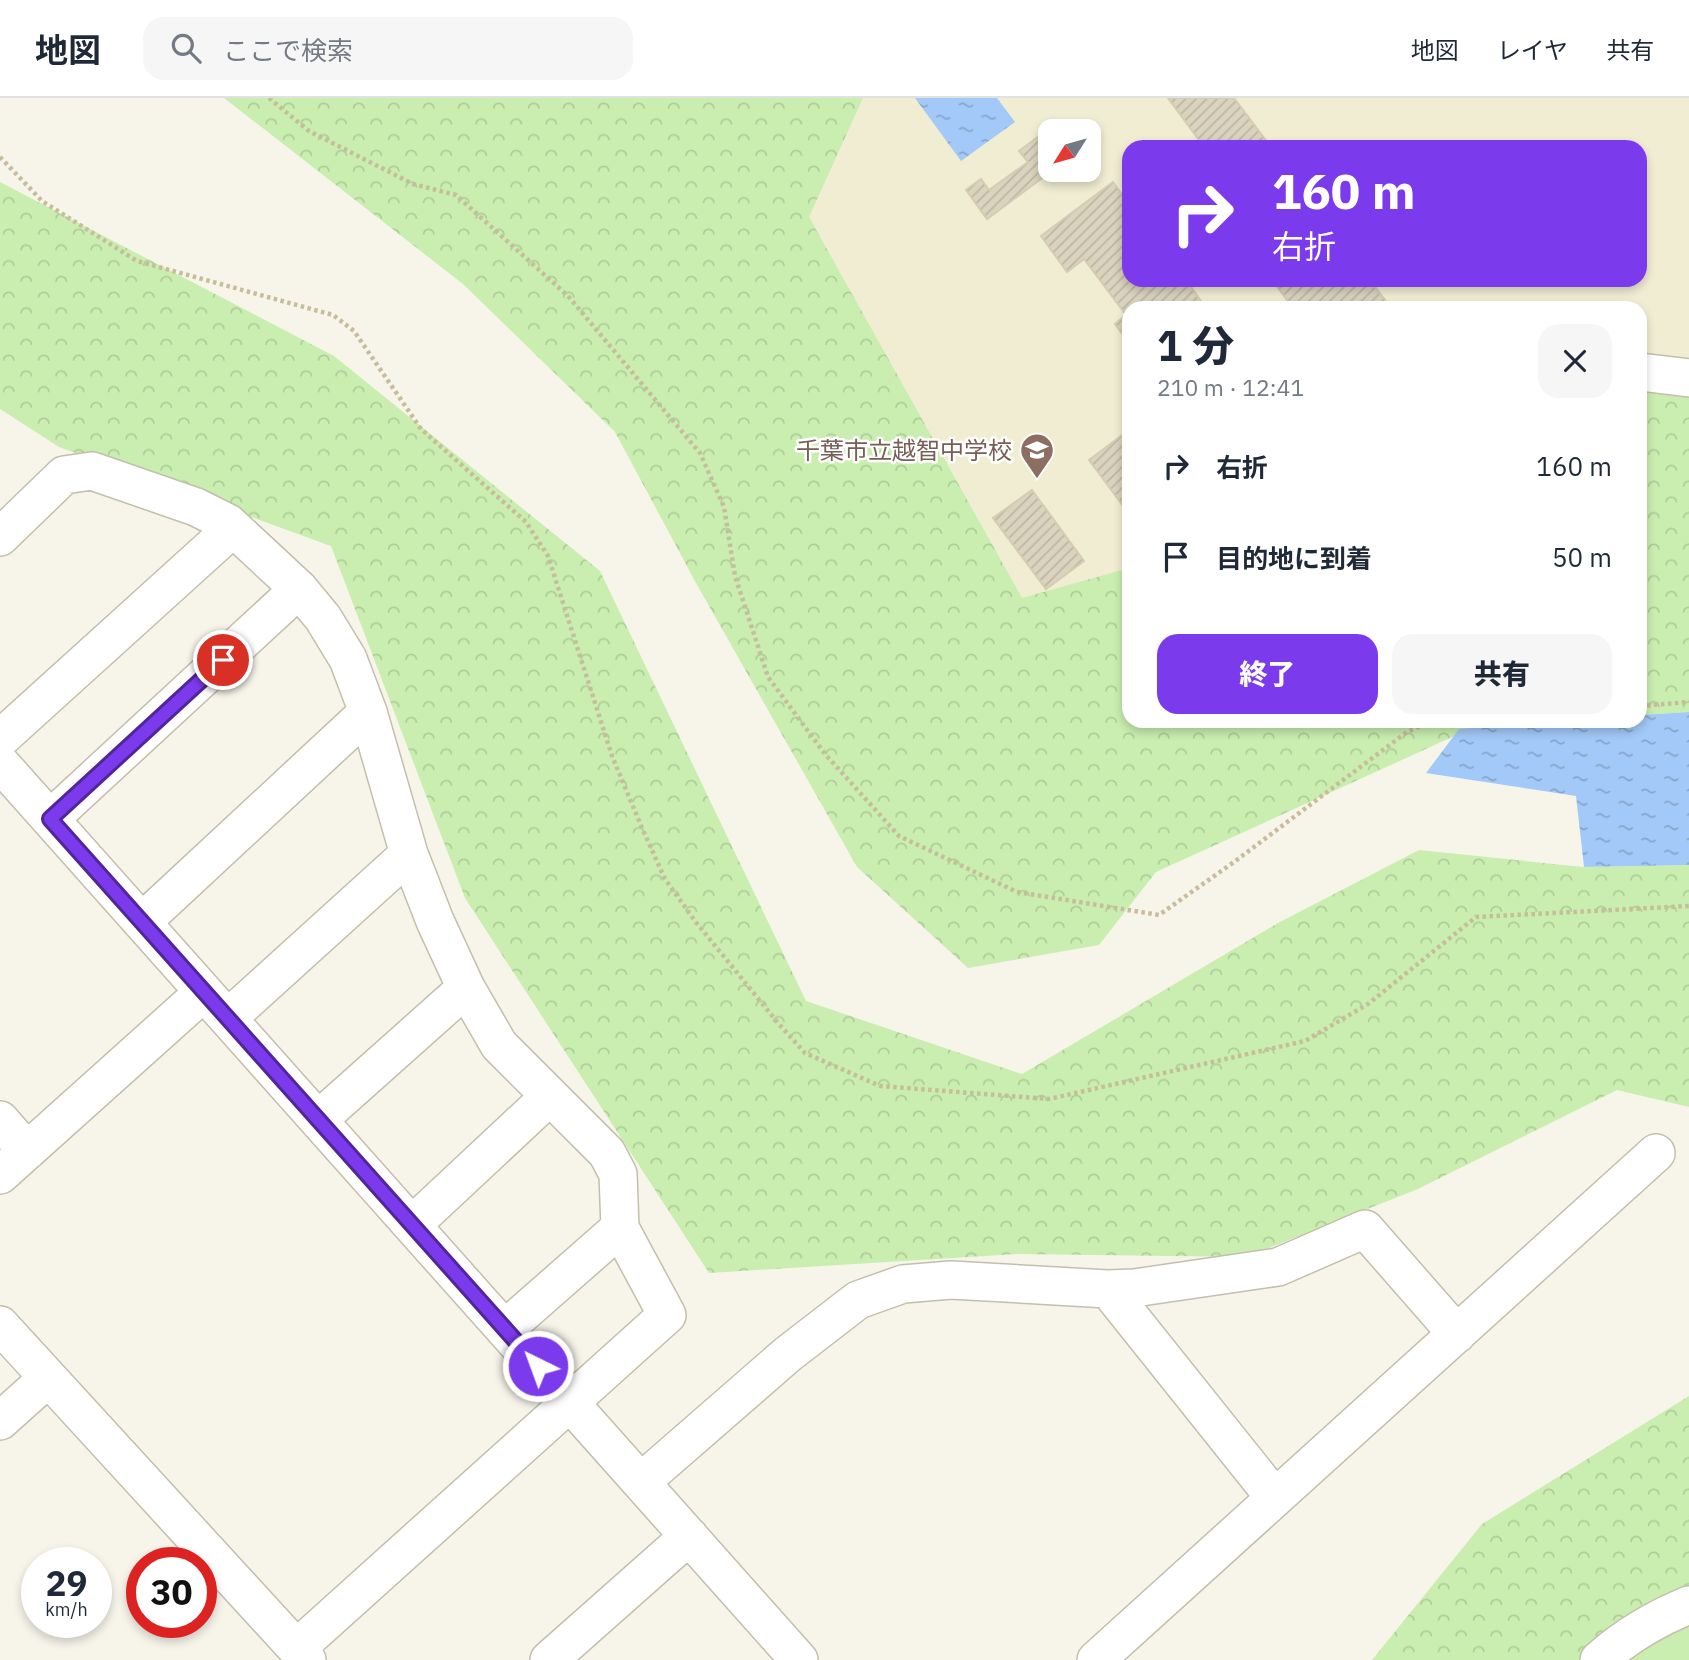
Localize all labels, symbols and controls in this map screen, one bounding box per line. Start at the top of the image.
search box [143,17,633,80]
text: 地図 [35,28,101,71]
icon: search [167,29,205,67]
text: ここで検索 [223,33,353,67]
text: 地図 [1411,34,1459,66]
text: レイヤ [1497,34,1568,66]
text: 共有 [1606,34,1654,66]
north arrow [1038,119,1101,182]
map controls [1038,119,1101,182]
text: 160 m [1272,159,1416,222]
icon: right [1157,168,1248,259]
text: 右折 [1272,225,1336,267]
text: 1 分 [1157,318,1234,373]
button: close [1538,324,1612,398]
text: 210 m · 12:41 [1157,372,1304,402]
school or university icon: 千葉市立越智中学校 [1018,431,1056,480]
place label: 千葉市立越智中学校 [796,434,1012,466]
icon: right [1157,447,1195,485]
text: 160 m [1536,449,1612,483]
text: 右折 [1216,450,1268,484]
icon: arrive [1157,538,1195,576]
text: 50 m [1552,540,1612,574]
text: 目的地に到着 [1216,541,1372,575]
pin [193,630,253,690]
button: 終了 [1157,634,1378,714]
button: 共有 [1392,634,1612,714]
icon: arrive [204,641,242,679]
position arrow [501,1329,575,1403]
speed limit sign: 30 [126,1547,217,1638]
text: 29 [45,1560,88,1606]
text: km/h [45,1598,88,1621]

